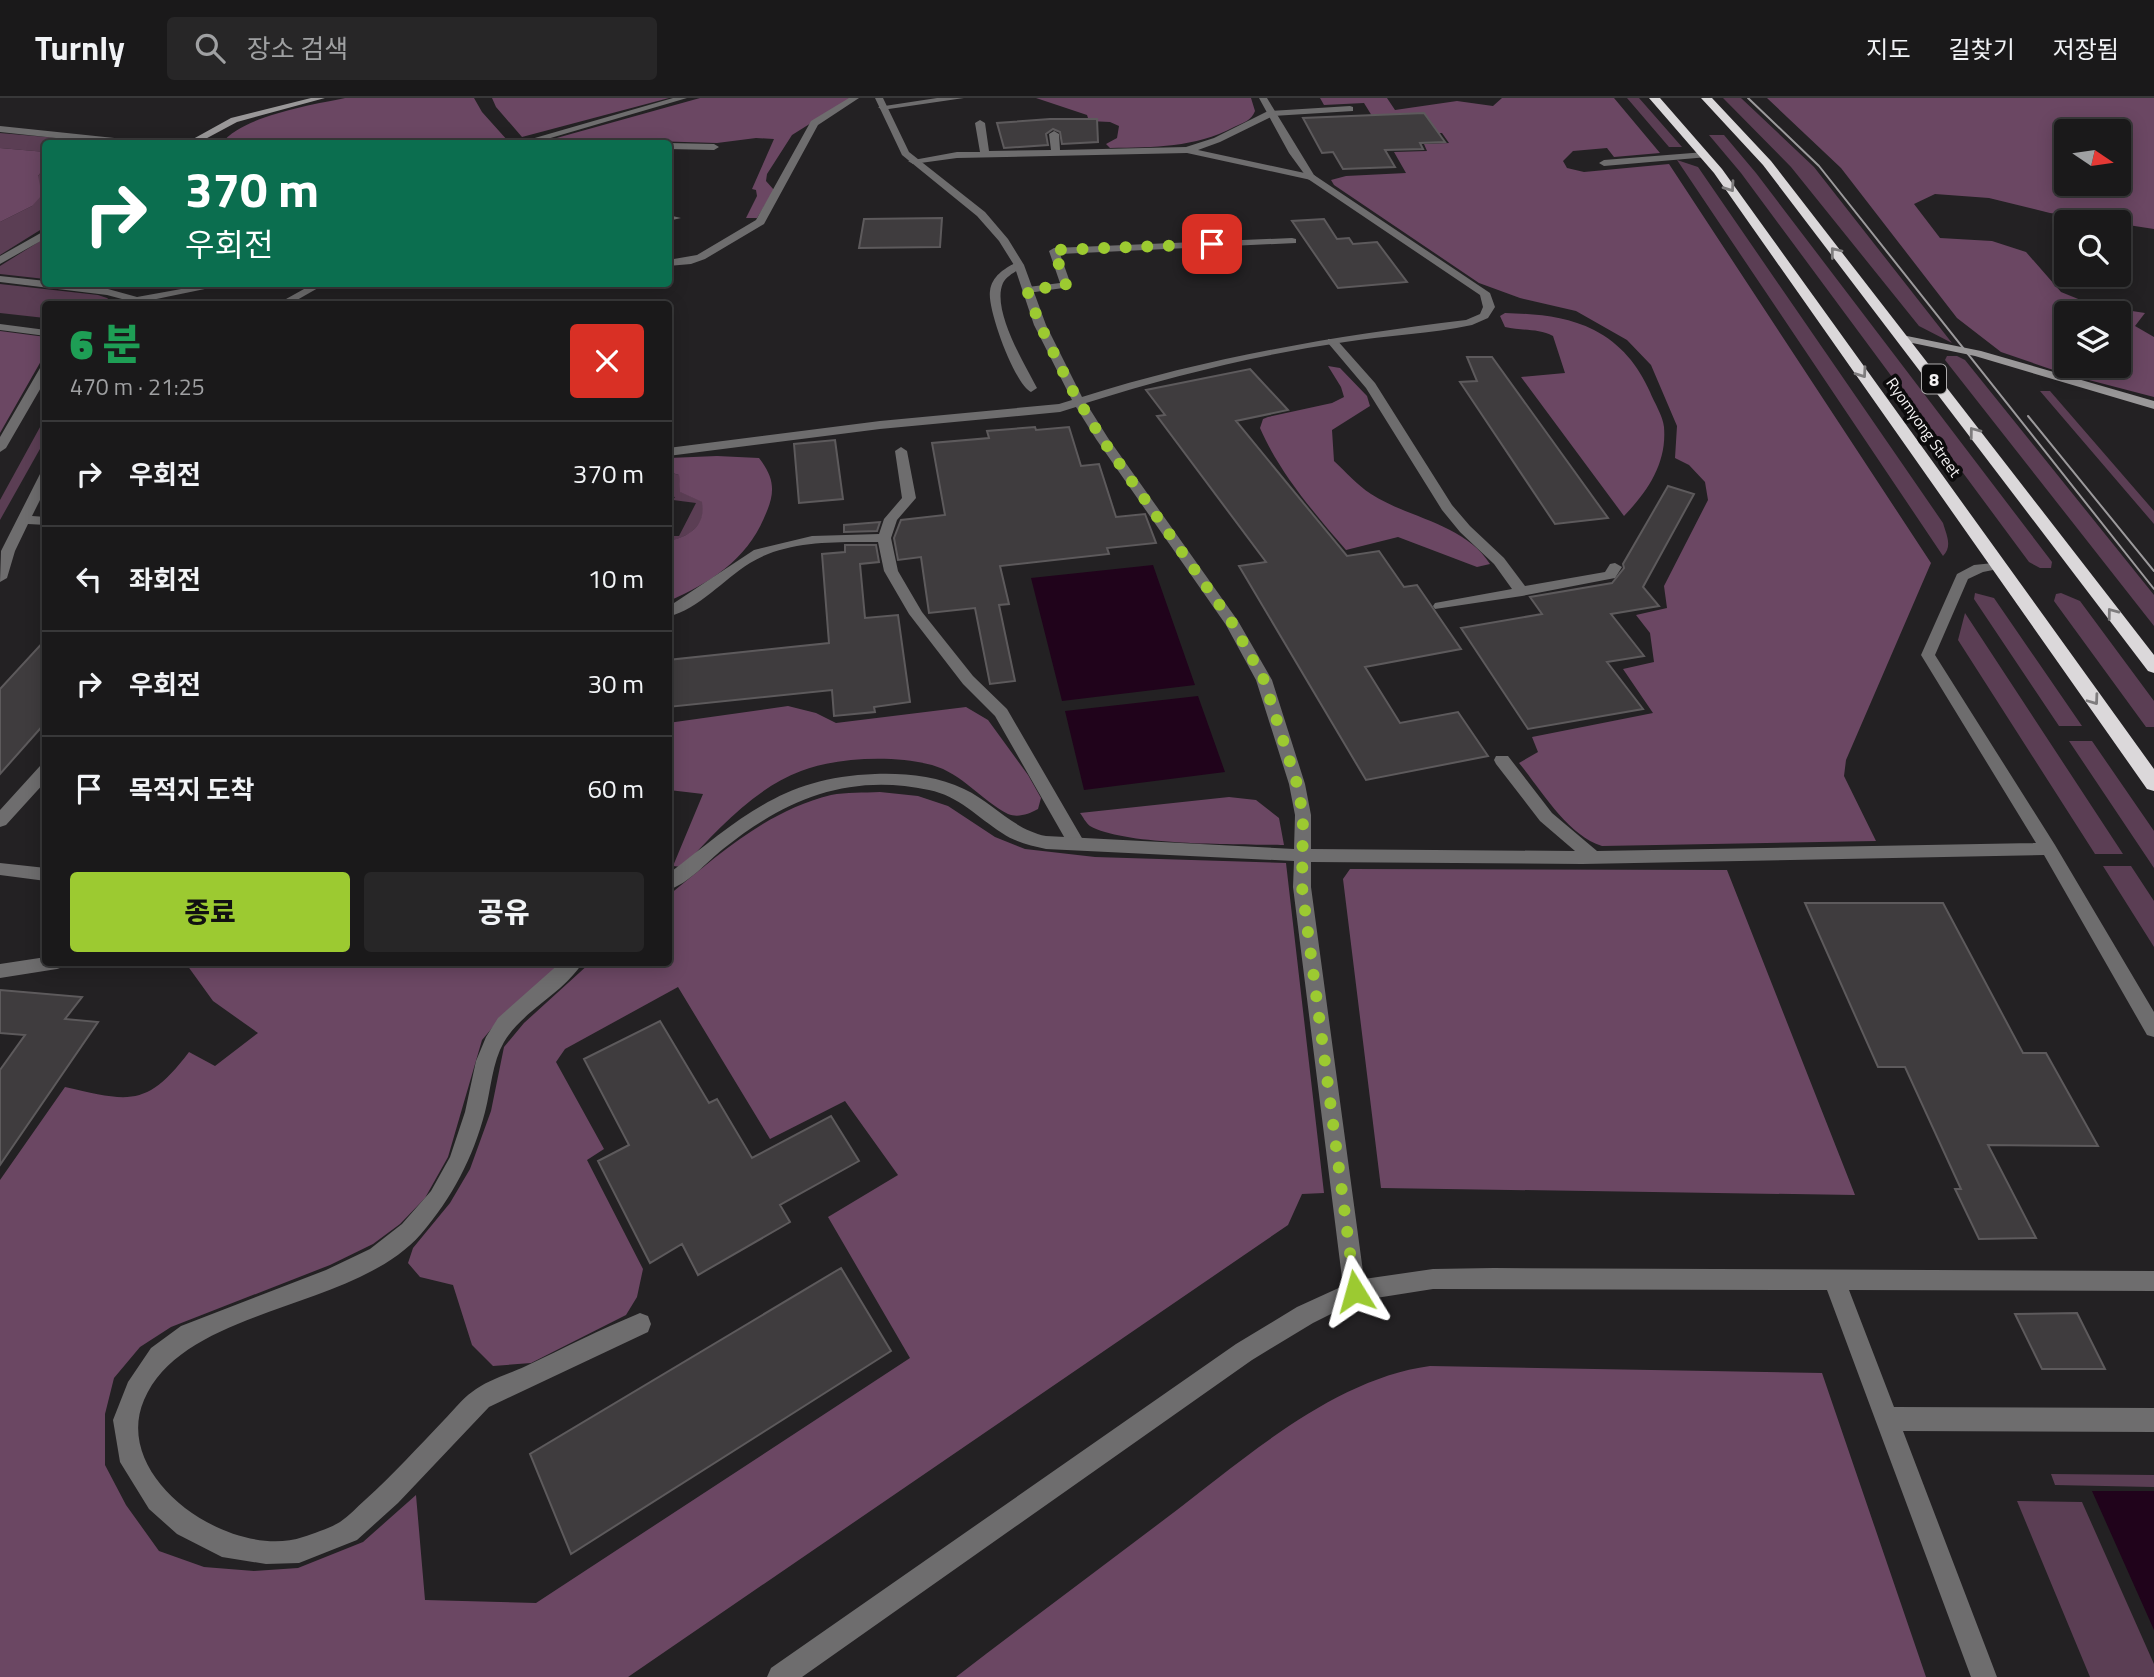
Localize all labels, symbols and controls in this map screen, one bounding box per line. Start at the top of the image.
search box [167,17,657,80]
text: Turnly [35,23,125,73]
icon: search [191,29,229,67]
text: 장소 검색 [247,29,348,68]
text: 지도 [1866,31,1911,67]
text: 길찾기 [1949,31,2015,67]
text: 저장됨 [2053,31,2119,67]
north arrow [2054,119,2132,196]
map controls [2054,119,2131,378]
text: 370 m [185,151,319,226]
icon: right [70,168,161,259]
one-way arrow [1722,179,1734,192]
button: search [2054,210,2131,287]
pin [1182,214,1242,274]
text: 우회전 [185,220,273,268]
icon: arrive [1193,225,1231,263]
one-way arrow [1831,247,1844,260]
button: layers [2054,301,2131,378]
text: 6 분 [70,311,141,375]
button: close [570,324,644,398]
one-way arrow [1854,365,1866,378]
road number: 8 [1922,365,1946,394]
text: 470 m · 21:25 [70,369,205,404]
street label: Ryomyong Street [1881,372,1968,482]
one-way arrow [1970,427,1983,440]
text: 370 m [573,454,644,493]
icon: right [70,455,108,493]
text: 우회전 [129,455,201,494]
text: 10 m [587,559,644,598]
icon: left [70,560,108,598]
text: 좌회전 [129,560,201,599]
one-way arrow [2108,608,2121,620]
text: 30 m [587,664,644,703]
icon: right [70,665,108,703]
text: 우회전 [129,665,201,704]
one-way arrow [2086,692,2098,705]
text: 60 m [587,769,644,808]
icon: arrive [70,770,108,808]
text: 목적지 도착 [129,770,254,809]
button: 종료 [70,872,350,952]
button: 공유 [364,872,644,952]
position arrow [1318,1254,1392,1328]

